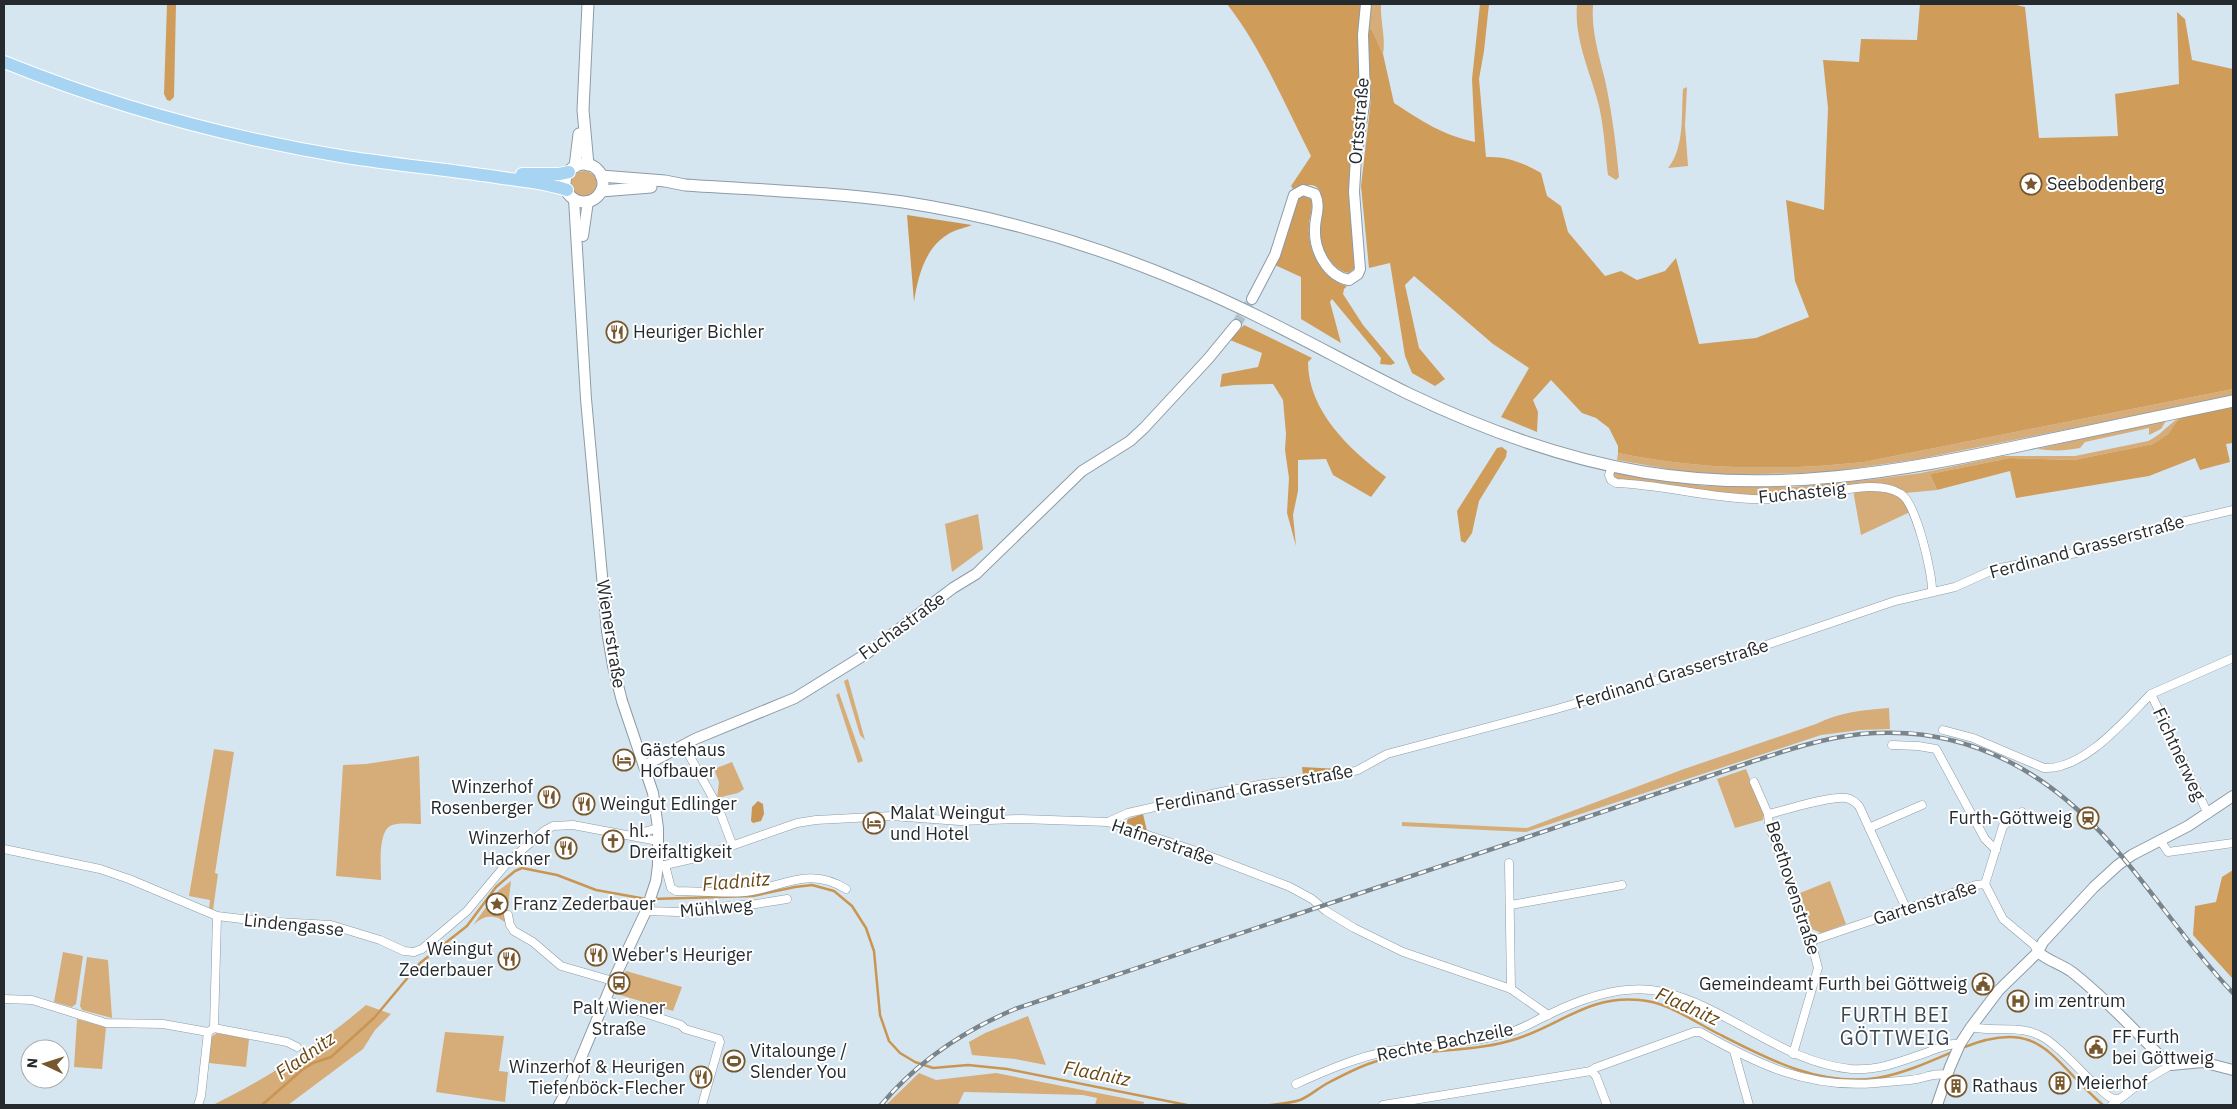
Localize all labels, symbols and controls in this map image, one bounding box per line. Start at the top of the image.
street label: Ortsstraße [1343,77,1374,165]
place icon: Seebodenberg [2019,172,2043,196]
place label: Seebodenberg [2047,172,2165,195]
restaurant icon: Heuriger Bichler [605,320,629,344]
place label: Heuriger Bichler [633,320,764,343]
street label: Fuchasteig [1757,476,1847,509]
street label: Ferdinand Grasserstraße [1987,509,2187,584]
street label: Wienerstraße [592,578,631,690]
street label: Fuchastraße [854,586,950,665]
street label: Ferdinand Grasserstraße [1572,633,1771,714]
street label: Fichtnerweg [2148,704,2211,804]
place label: Gästehaus Hofbauer [640,738,726,782]
hotel icon: Gästehaus Hofbauer [612,748,636,772]
street label: Ferdinand Grasserstraße [1153,759,1355,816]
place label: Winzerhof Rosenberger [430,775,533,819]
restaurant icon: Winzerhof Rosenberger [537,785,561,809]
restaurant icon: Weingut Edlinger [572,792,596,816]
place label: Weingut Edlinger [600,792,737,815]
place label: Malat Weingut und Hotel [890,801,1006,845]
place label: Furth-Göttweig [1949,806,2072,829]
station icon: Furth-Göttweig [2076,806,2100,830]
hotel icon: Malat Weingut und Hotel [862,811,886,835]
street label: Hafnerstraße [1109,813,1218,870]
street label: Beethovenstraße [1761,818,1826,958]
place label: hl. Dreifaltigkeit [629,819,732,863]
place label: Winzerhof Hackner [469,826,550,870]
church icon: hl. Dreifaltigkeit [601,829,625,853]
restaurant icon: Winzerhof Hackner [554,836,578,860]
water label: Fladnitz [701,866,771,896]
street label: Gartenstraße [1870,875,1980,930]
place icon: Franz Zederbauer [485,892,509,916]
place label: Franz Zederbauer [513,892,656,915]
street label: Mühlweg [679,893,754,922]
street label: Lindengasse [243,908,345,941]
place label: Weingut Zederbauer [399,937,493,981]
restaurant icon: Weber's Heuriger [584,943,608,967]
place label: Weber's Heuriger [612,943,753,966]
restaurant icon: Weingut Zederbauer [497,947,521,971]
bus stop icon: Palt Wiener Straße [607,971,631,995]
place label: Gemeindeamt Furth bei Göttweig [1699,972,1967,995]
public building icon: Gemeindeamt Furth bei Göttweig [1971,972,1995,996]
water label: Fladnitz [1652,981,1724,1031]
hospital icon: im zentrum [2006,989,2030,1013]
place label: im zentrum [2034,989,2126,1012]
place label: Palt Wiener Straße [573,996,666,1040]
district label: FURTH BEI GÖTTWEIG [1840,1001,1950,1051]
street label: Rechte Bachzeile [1375,1017,1515,1066]
water label: Fladnitz [270,1025,340,1084]
place label: FF Furth bei Göttweig [2112,1025,2214,1069]
public building icon: FF Furth bei Göttweig [2084,1035,2108,1059]
north arrow [20,1039,70,1089]
place label: Vitalounge / Slender You [750,1039,847,1083]
sports icon: Vitalounge / Slender You [722,1049,746,1073]
place label: Winzerhof & Heurigen Tiefenböck-Flecher [509,1055,685,1099]
water label: Fladnitz [1061,1055,1133,1091]
text: N [23,1057,41,1069]
restaurant icon: Winzerhof & Heurigen Tiefenböck-Flecher [689,1065,713,1089]
building icon: Meierhof [2048,1071,2072,1095]
place label: Meierhof [2076,1071,2148,1094]
building icon: Rathaus [1944,1074,1968,1098]
place label: Rathaus [1972,1074,2038,1097]

